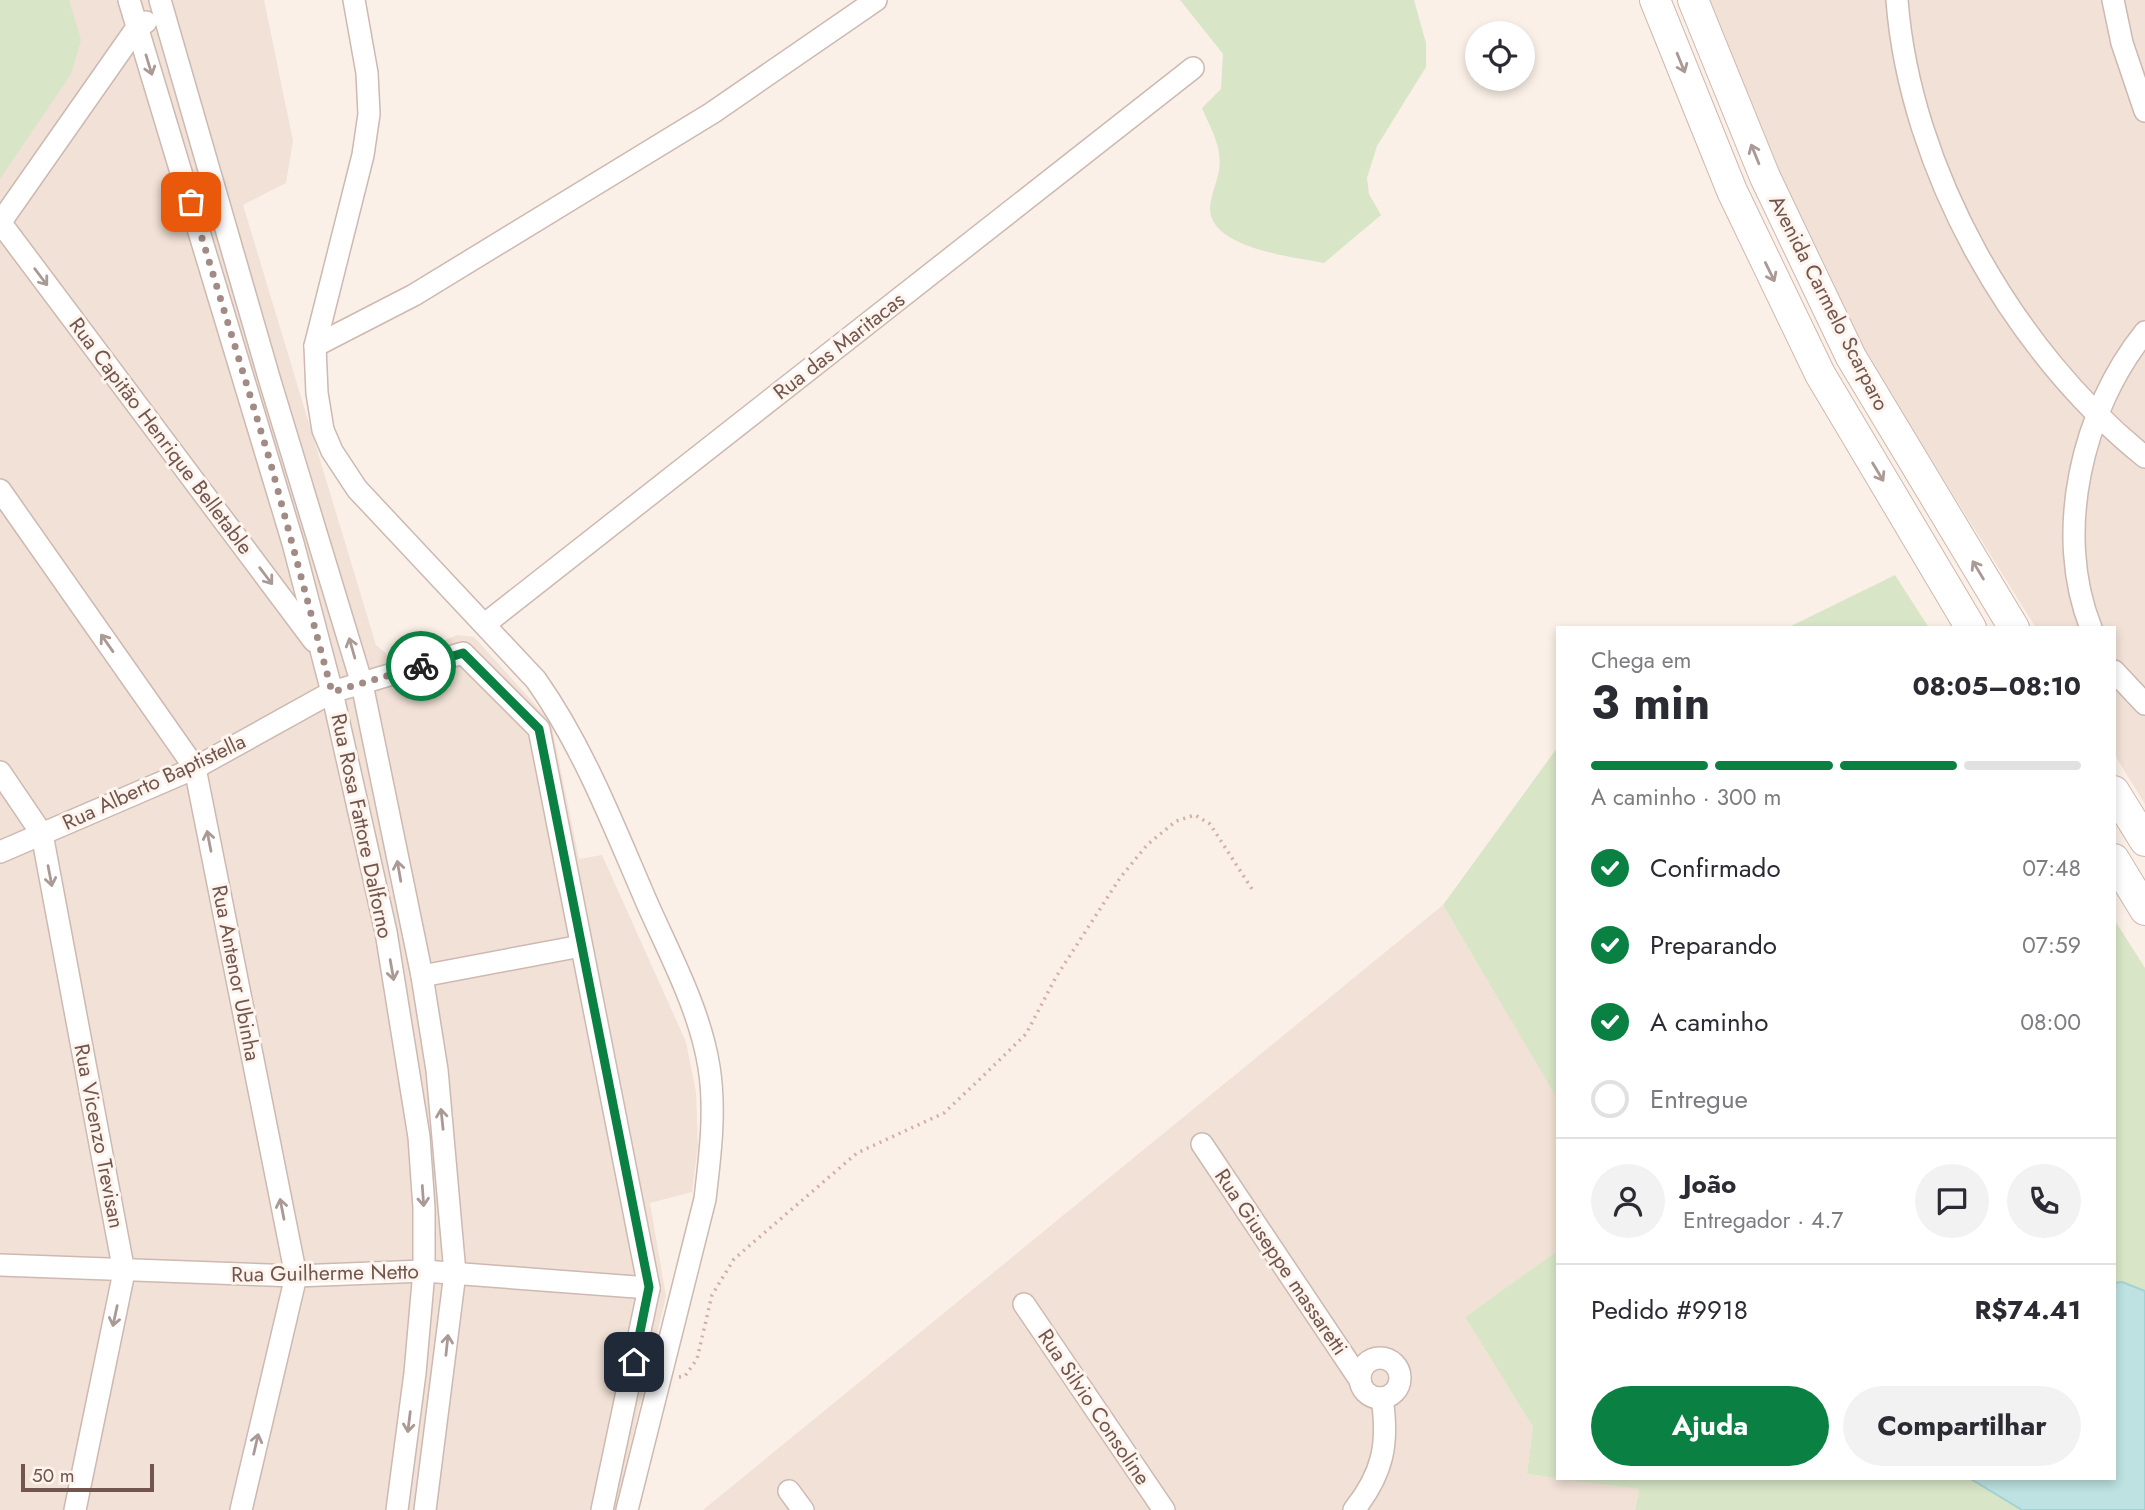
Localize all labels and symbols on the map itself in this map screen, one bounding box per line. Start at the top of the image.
one-way arrow [1675,52,1688,74]
one-way arrow [144,54,157,76]
one-way arrow [1748,144,1761,165]
pin [161,172,221,232]
street label: Avenida Carmelo Scarparo [1762,190,1896,416]
one-way arrow [1764,261,1778,282]
one-way arrow [34,267,49,286]
street label: Rua das Maritacas [767,285,911,407]
street label: Rua Capitão Henrique Belletable [62,311,260,561]
one-way arrow [1871,462,1885,482]
one-way arrow [1971,560,1985,580]
one-way arrow [258,567,273,586]
courier [386,631,456,701]
one-way arrow [100,634,114,653]
one-way arrow [344,638,357,660]
street label: Rua Rosa Fattore Dalforno [324,711,400,941]
street label: Rua Alberto Baptistella [57,726,251,838]
one-way arrow [202,830,216,853]
one-way arrow [392,860,406,883]
one-way arrow [44,864,57,887]
street label: Rua Antenor Ubinha [204,882,268,1064]
one-way arrow [386,959,399,981]
street label: Rua Vicenzo Trevisan [66,1041,132,1231]
one-way arrow [436,1108,449,1131]
street label: Rua Giuseppe massaretti [1207,1163,1355,1361]
one-way arrow [417,1184,430,1207]
one-way arrow [275,1198,289,1221]
street label: Rua Guilherme Netto [231,1256,419,1290]
one-way arrow [107,1304,121,1327]
street label: Rua Silvio Consoline [1031,1323,1158,1491]
pin [604,1332,664,1392]
one-way arrow [441,1334,454,1357]
one-way arrow [402,1411,415,1433]
one-way arrow [251,1433,264,1455]
scale bar [21,1461,154,1493]

